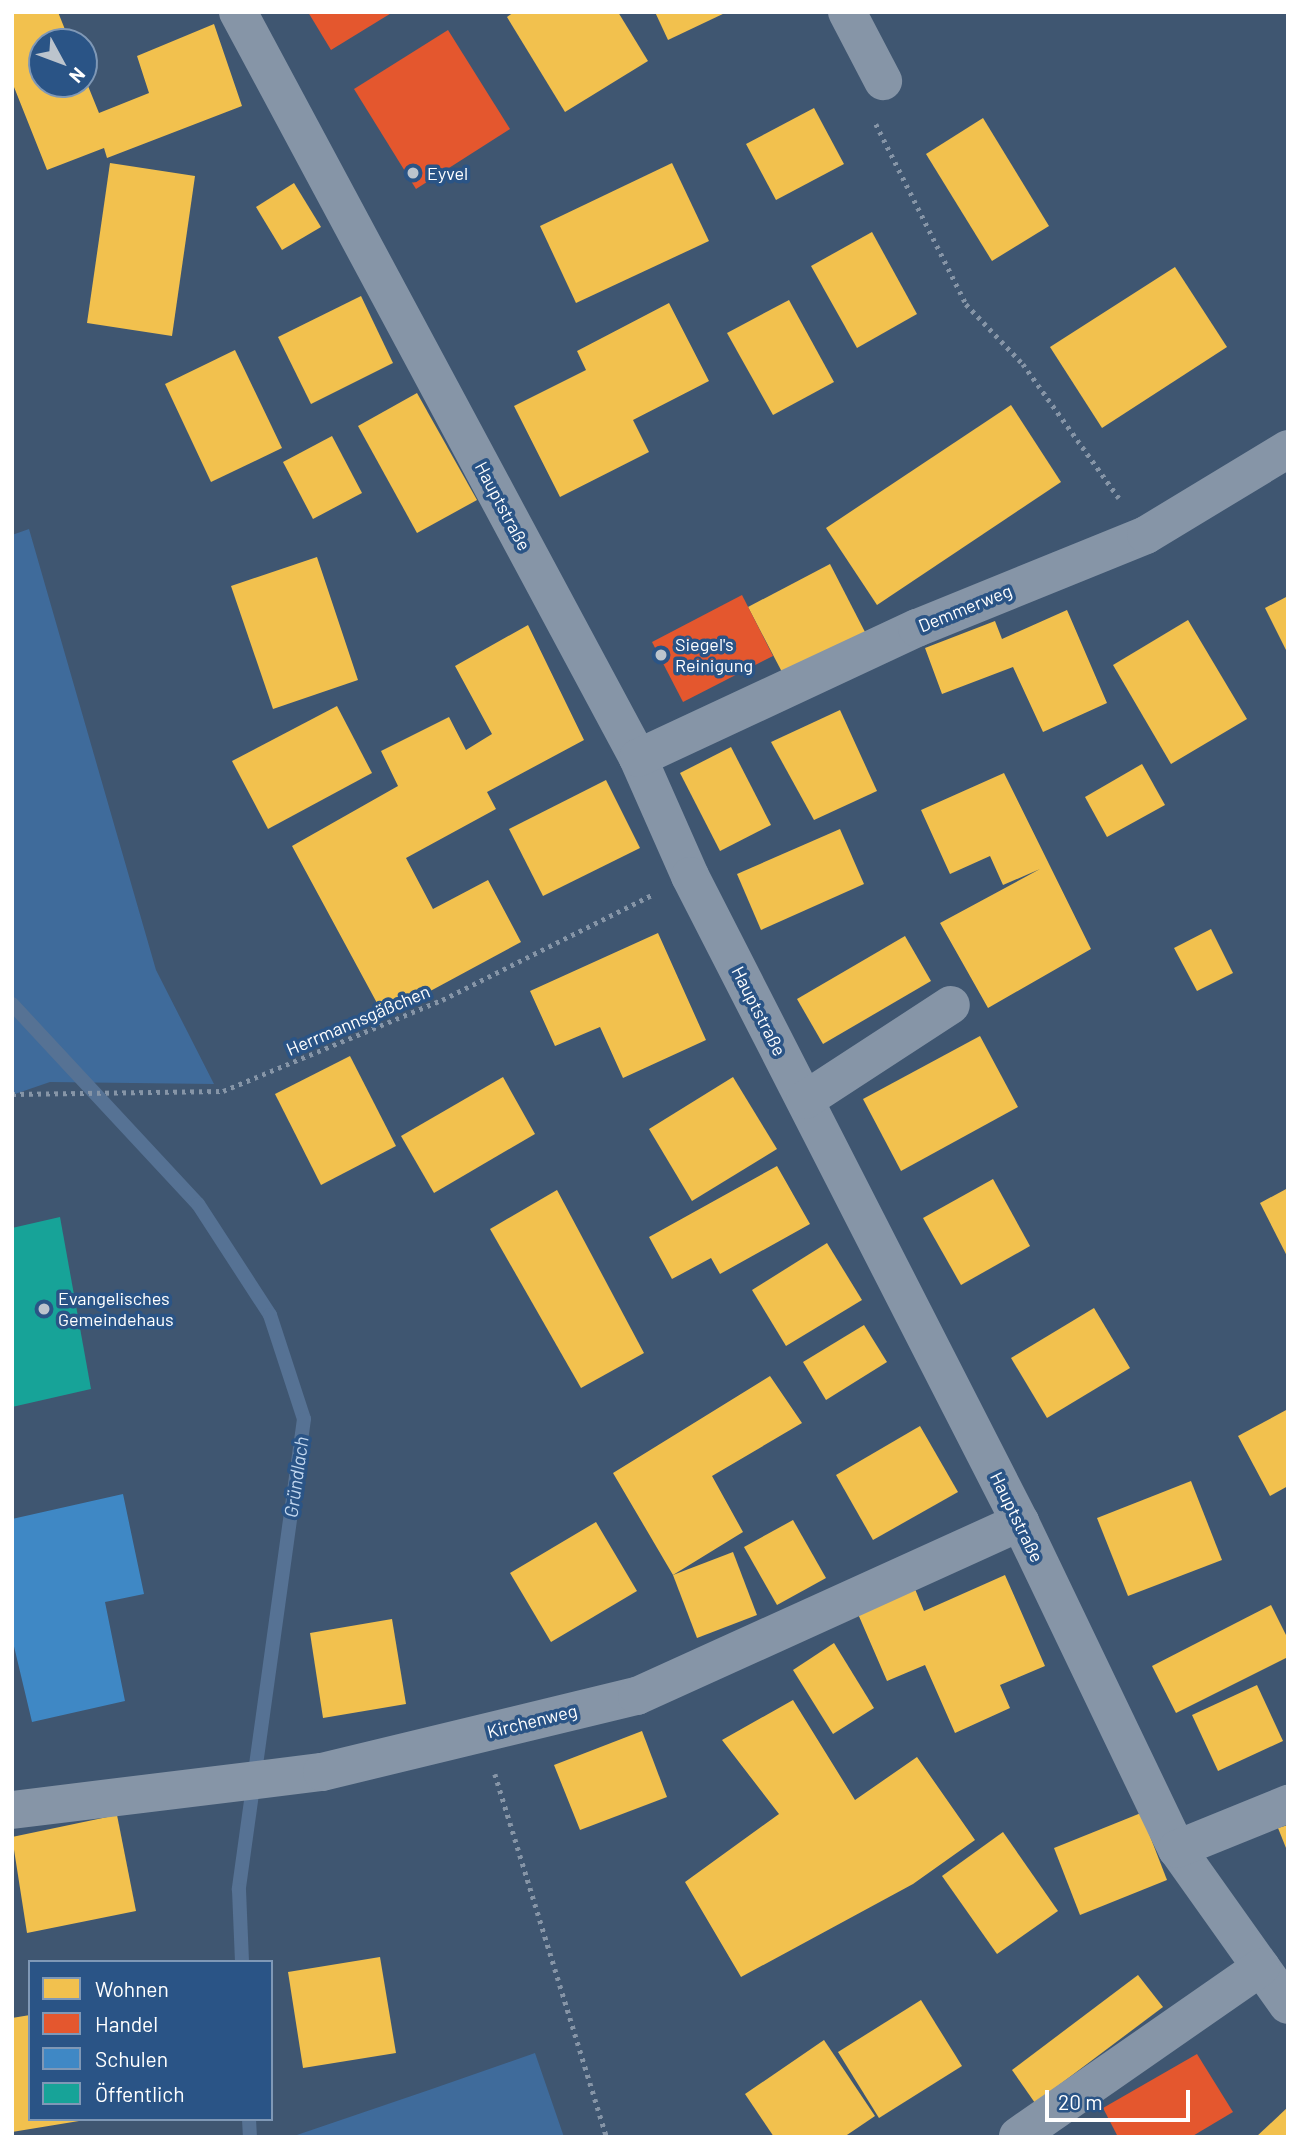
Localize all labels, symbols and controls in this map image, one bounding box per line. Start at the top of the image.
north arrow [28,28,98,98]
text: N [65,63,91,88]
place label: Eyvel [427,162,468,184]
marker: Eyvel [405,165,421,181]
street label: Hauptstraße [471,458,535,554]
street label: Demmerweg [915,579,1015,637]
place label: Siegel's Reinigung [675,634,753,676]
marker: Siegel's Reinigung [653,647,669,663]
street label: Hauptstraße [727,963,791,1059]
street label: Herrmannsgäßchen [283,980,433,1060]
place label: Evangelisches Gemeindehaus [58,1288,174,1330]
marker: Evangelisches Gemeindehaus [36,1301,52,1317]
water label: Gründlach [279,1435,313,1519]
street label: Hauptstraße [986,1468,1048,1566]
street label: Kirchenweg [485,1699,579,1743]
legend [28,1960,273,2121]
text: Wohnen [95,1976,169,2001]
text: Handel [95,2011,158,2036]
text: Schulen [95,2046,168,2071]
scale bar [1048,2076,1193,2120]
text: Öffentlich [95,2081,185,2106]
text: 20 m [1058,2089,1103,2114]

